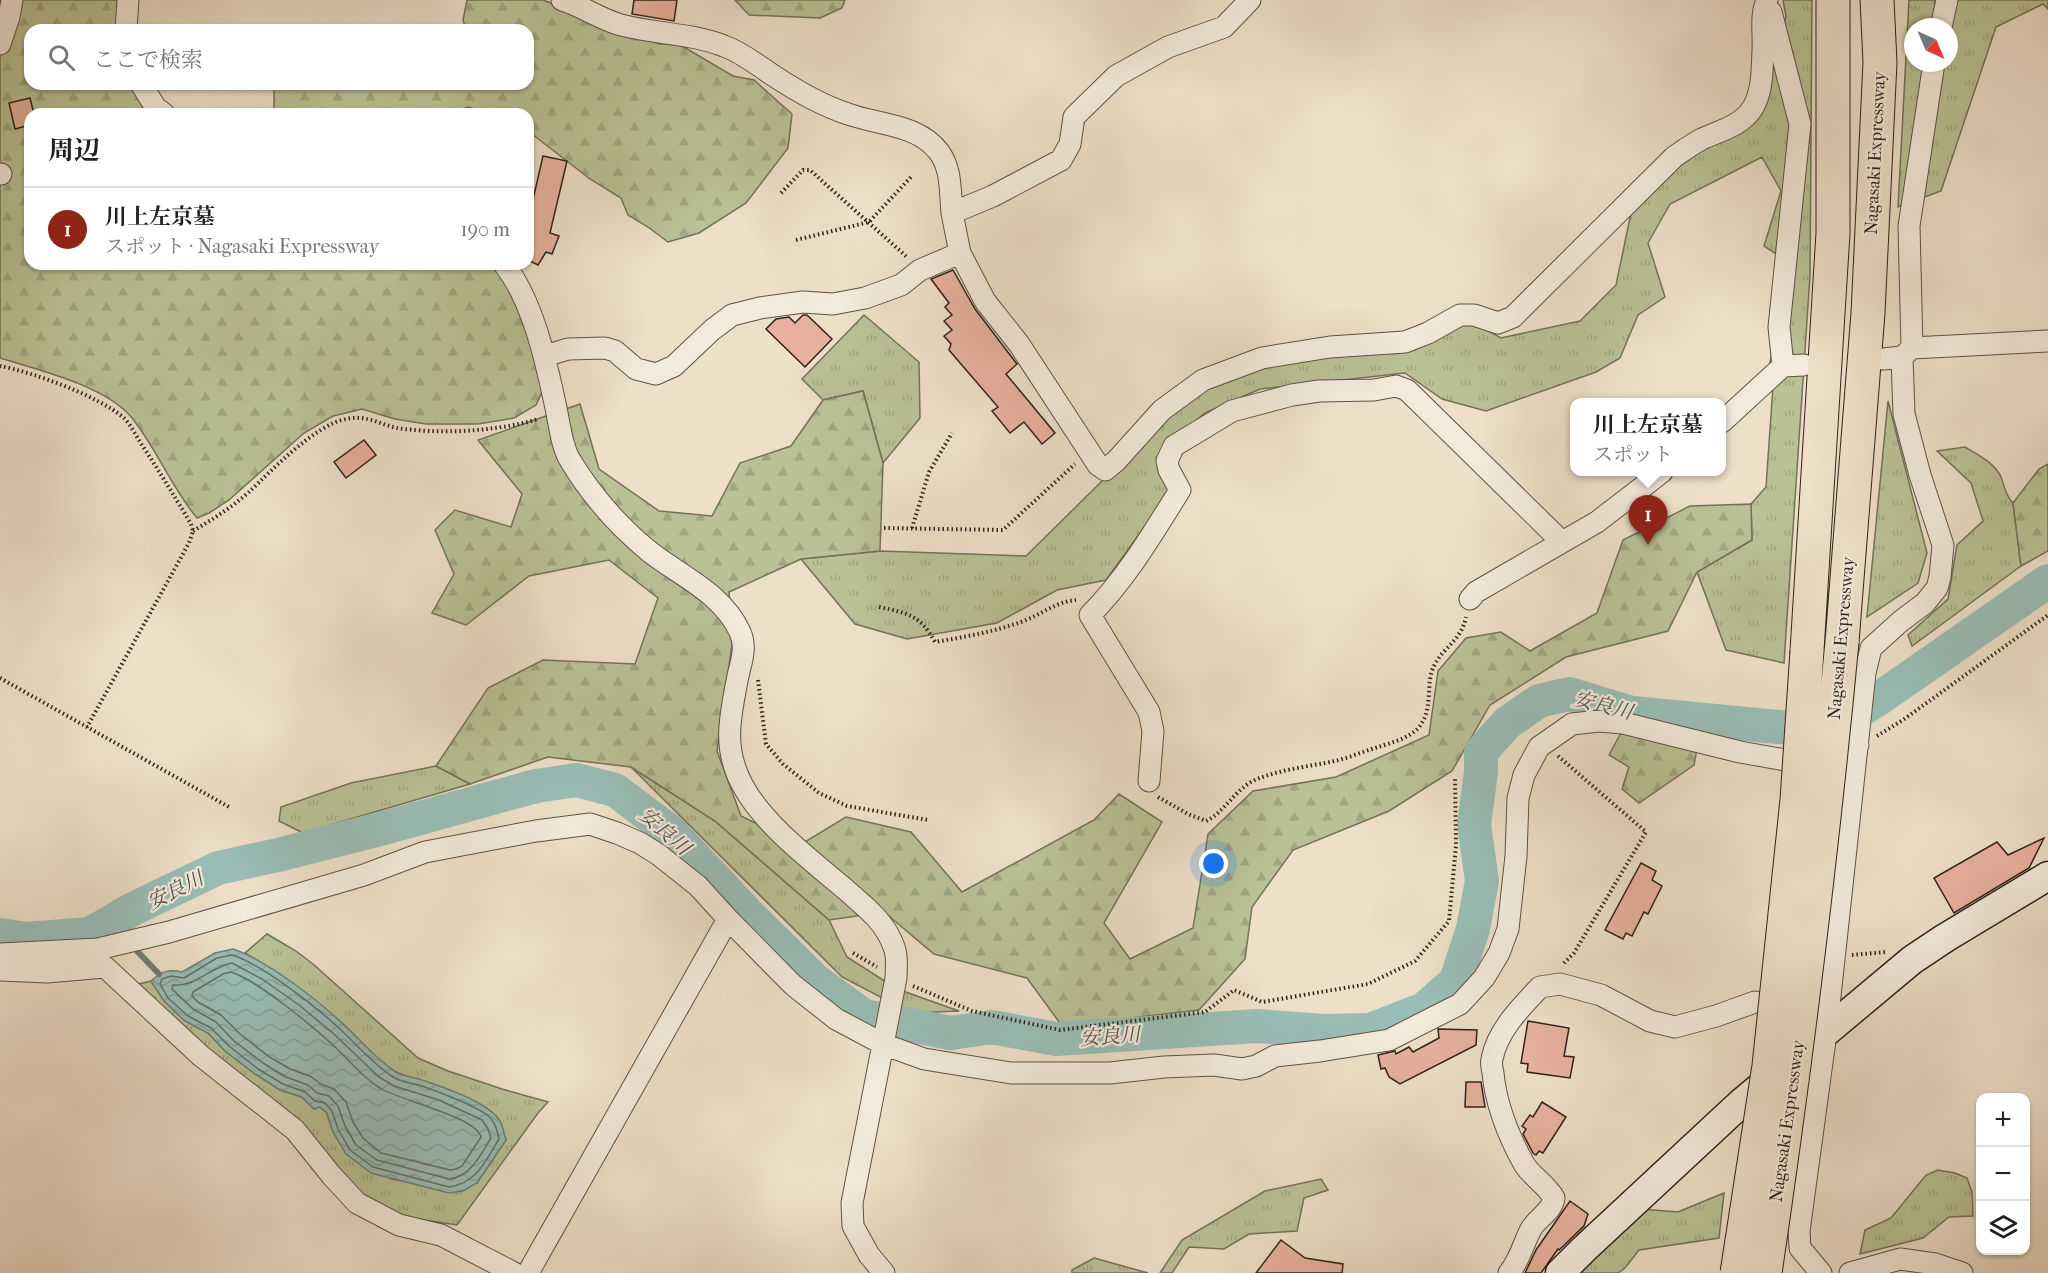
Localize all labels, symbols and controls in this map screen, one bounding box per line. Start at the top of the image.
north arrow [1904,18,1958,72]
search box [24,24,534,90]
icon: search [45,41,78,74]
text: ここで検索 [93,47,203,73]
street label: Nagasaki Expressway [1861,69,1890,235]
text: 周辺 [48,135,100,166]
text: 川上左京墓 [105,204,215,230]
text: 1 [64,218,71,241]
text: 190 m [460,218,510,241]
text: スポット · Nagasaki Expressway [105,235,379,258]
popup [1570,398,1726,476]
text: 川上左京墓 [1593,412,1703,438]
text: スポット [1593,443,1673,466]
pin: 1 [1628,496,1668,545]
street label: Nagasaki Expressway [1824,554,1859,720]
water label: 安良川 [1571,687,1637,724]
water label: 安良川 [634,803,696,861]
your location [1199,849,1228,878]
water label: 安良川 [143,866,209,914]
water label: 安良川 [1079,1023,1143,1050]
street label: Nagasaki Expressway [1766,1037,1809,1203]
map controls [1976,1093,2030,1255]
button: + [1976,1093,2030,1147]
button: − [1976,1147,2030,1201]
button: layers [1976,1201,2030,1255]

